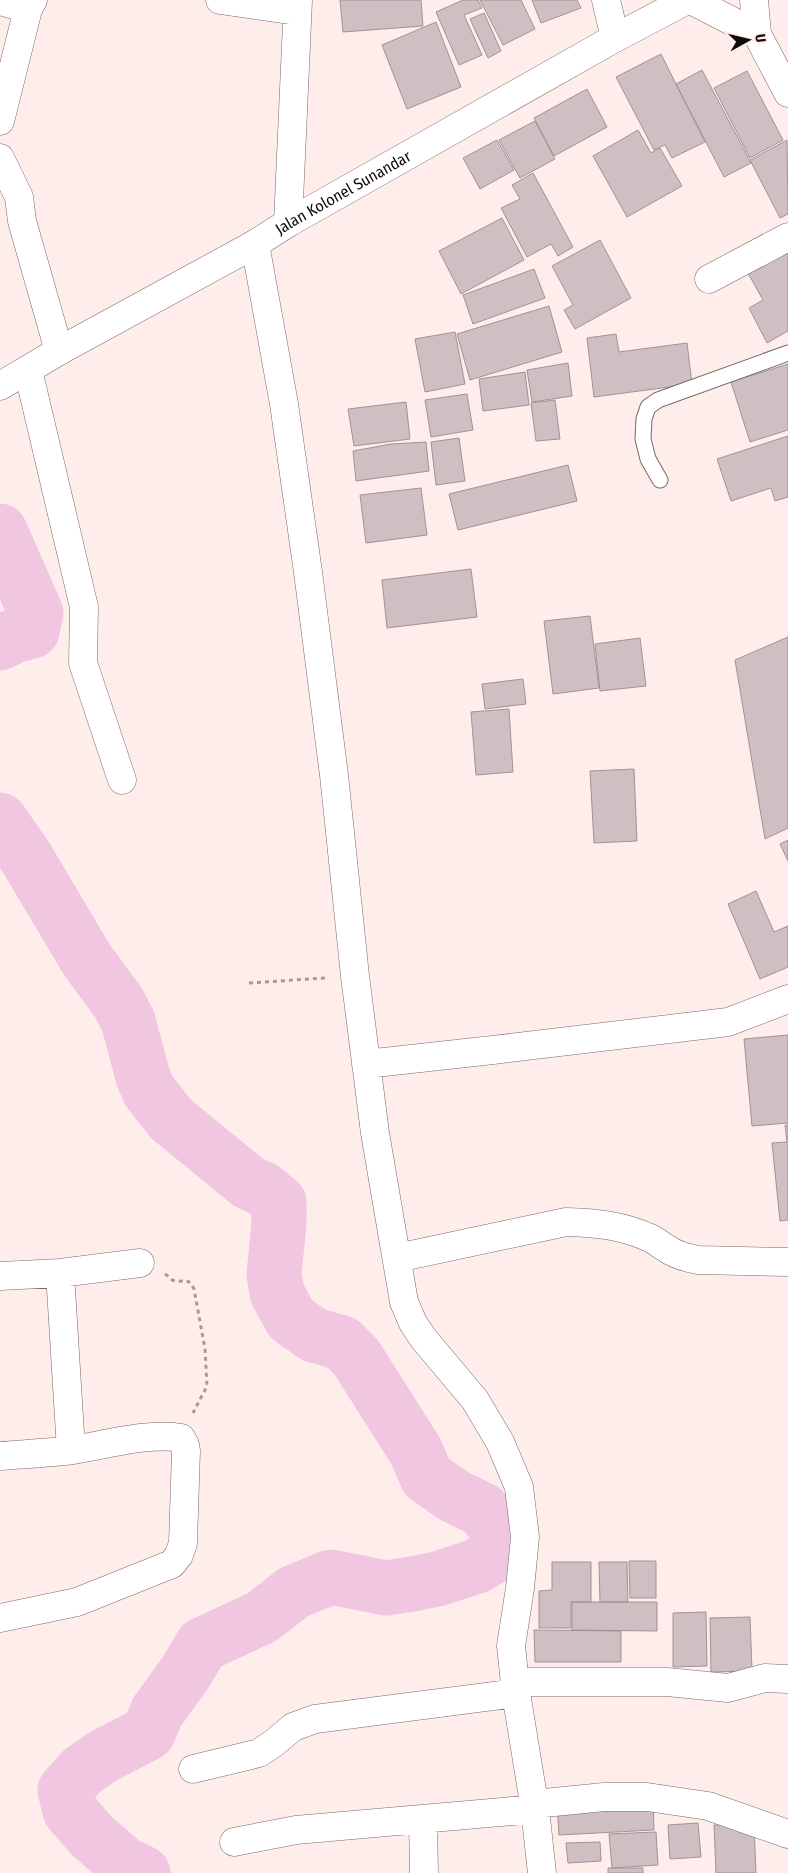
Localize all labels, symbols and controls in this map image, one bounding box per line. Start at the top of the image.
north arrow [723,15,773,65]
text: U [751,33,769,44]
street label: Jalan Kolonel Sunandar [272,146,415,239]

